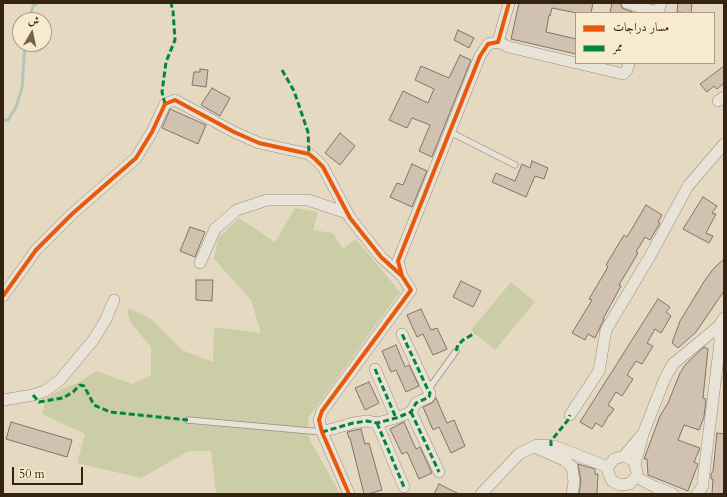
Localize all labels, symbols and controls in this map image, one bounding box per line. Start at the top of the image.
north arrow [12,12,52,52]
text: ش [27,12,40,29]
legend [575,12,715,64]
text: مسار دراجات [613,19,669,35]
text: ممر [613,39,623,55]
scale bar [14,459,85,485]
text: 50 m [19,466,45,482]

